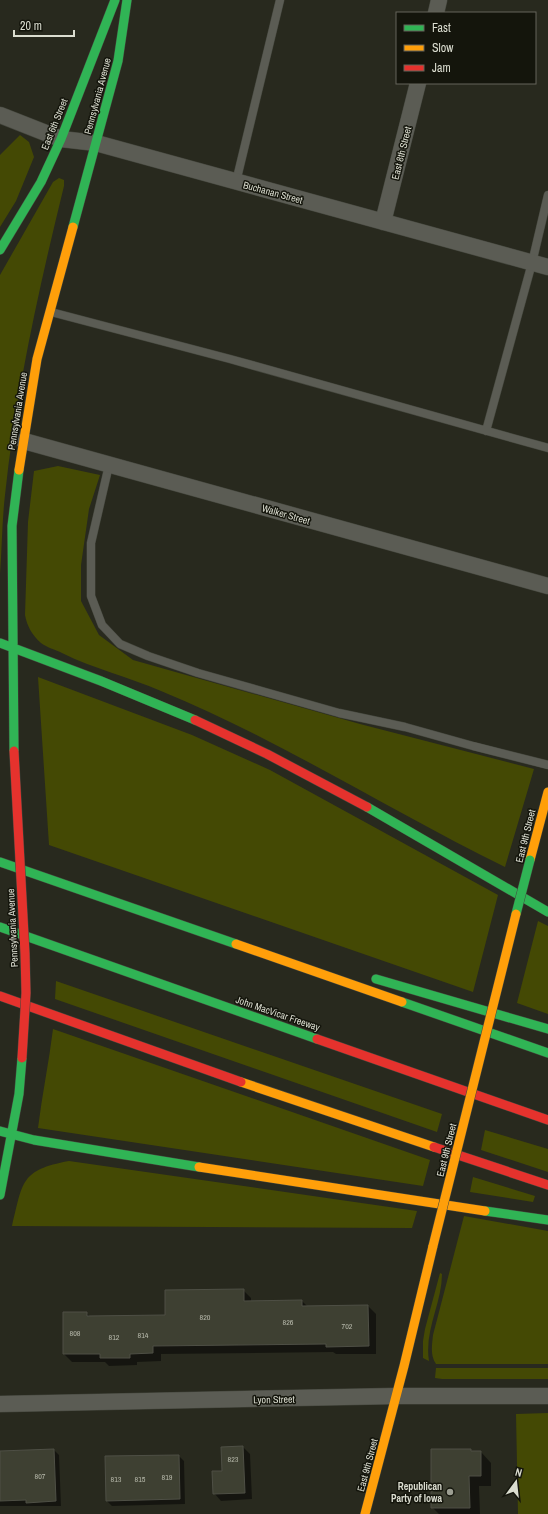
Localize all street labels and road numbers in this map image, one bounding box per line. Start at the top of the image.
street label: Pennsylvania Avenue [81,56,114,136]
street label: East 6th Street [38,96,71,152]
street label: East 8th Street [389,125,415,181]
street label: Buchanan Street [242,178,305,207]
street label: Pennsylvania Avenue [5,371,30,451]
street label: Walker Street [260,501,312,528]
street label: East 9th Street [513,808,539,864]
street label: Pennsylvania Avenue [4,888,21,968]
street label: John MacVicar Freeway [234,993,323,1034]
street label: East 9th Street [434,1122,460,1178]
street label: Lyon Street [253,1393,296,1406]
street label: East 9th Street [354,1437,381,1493]

